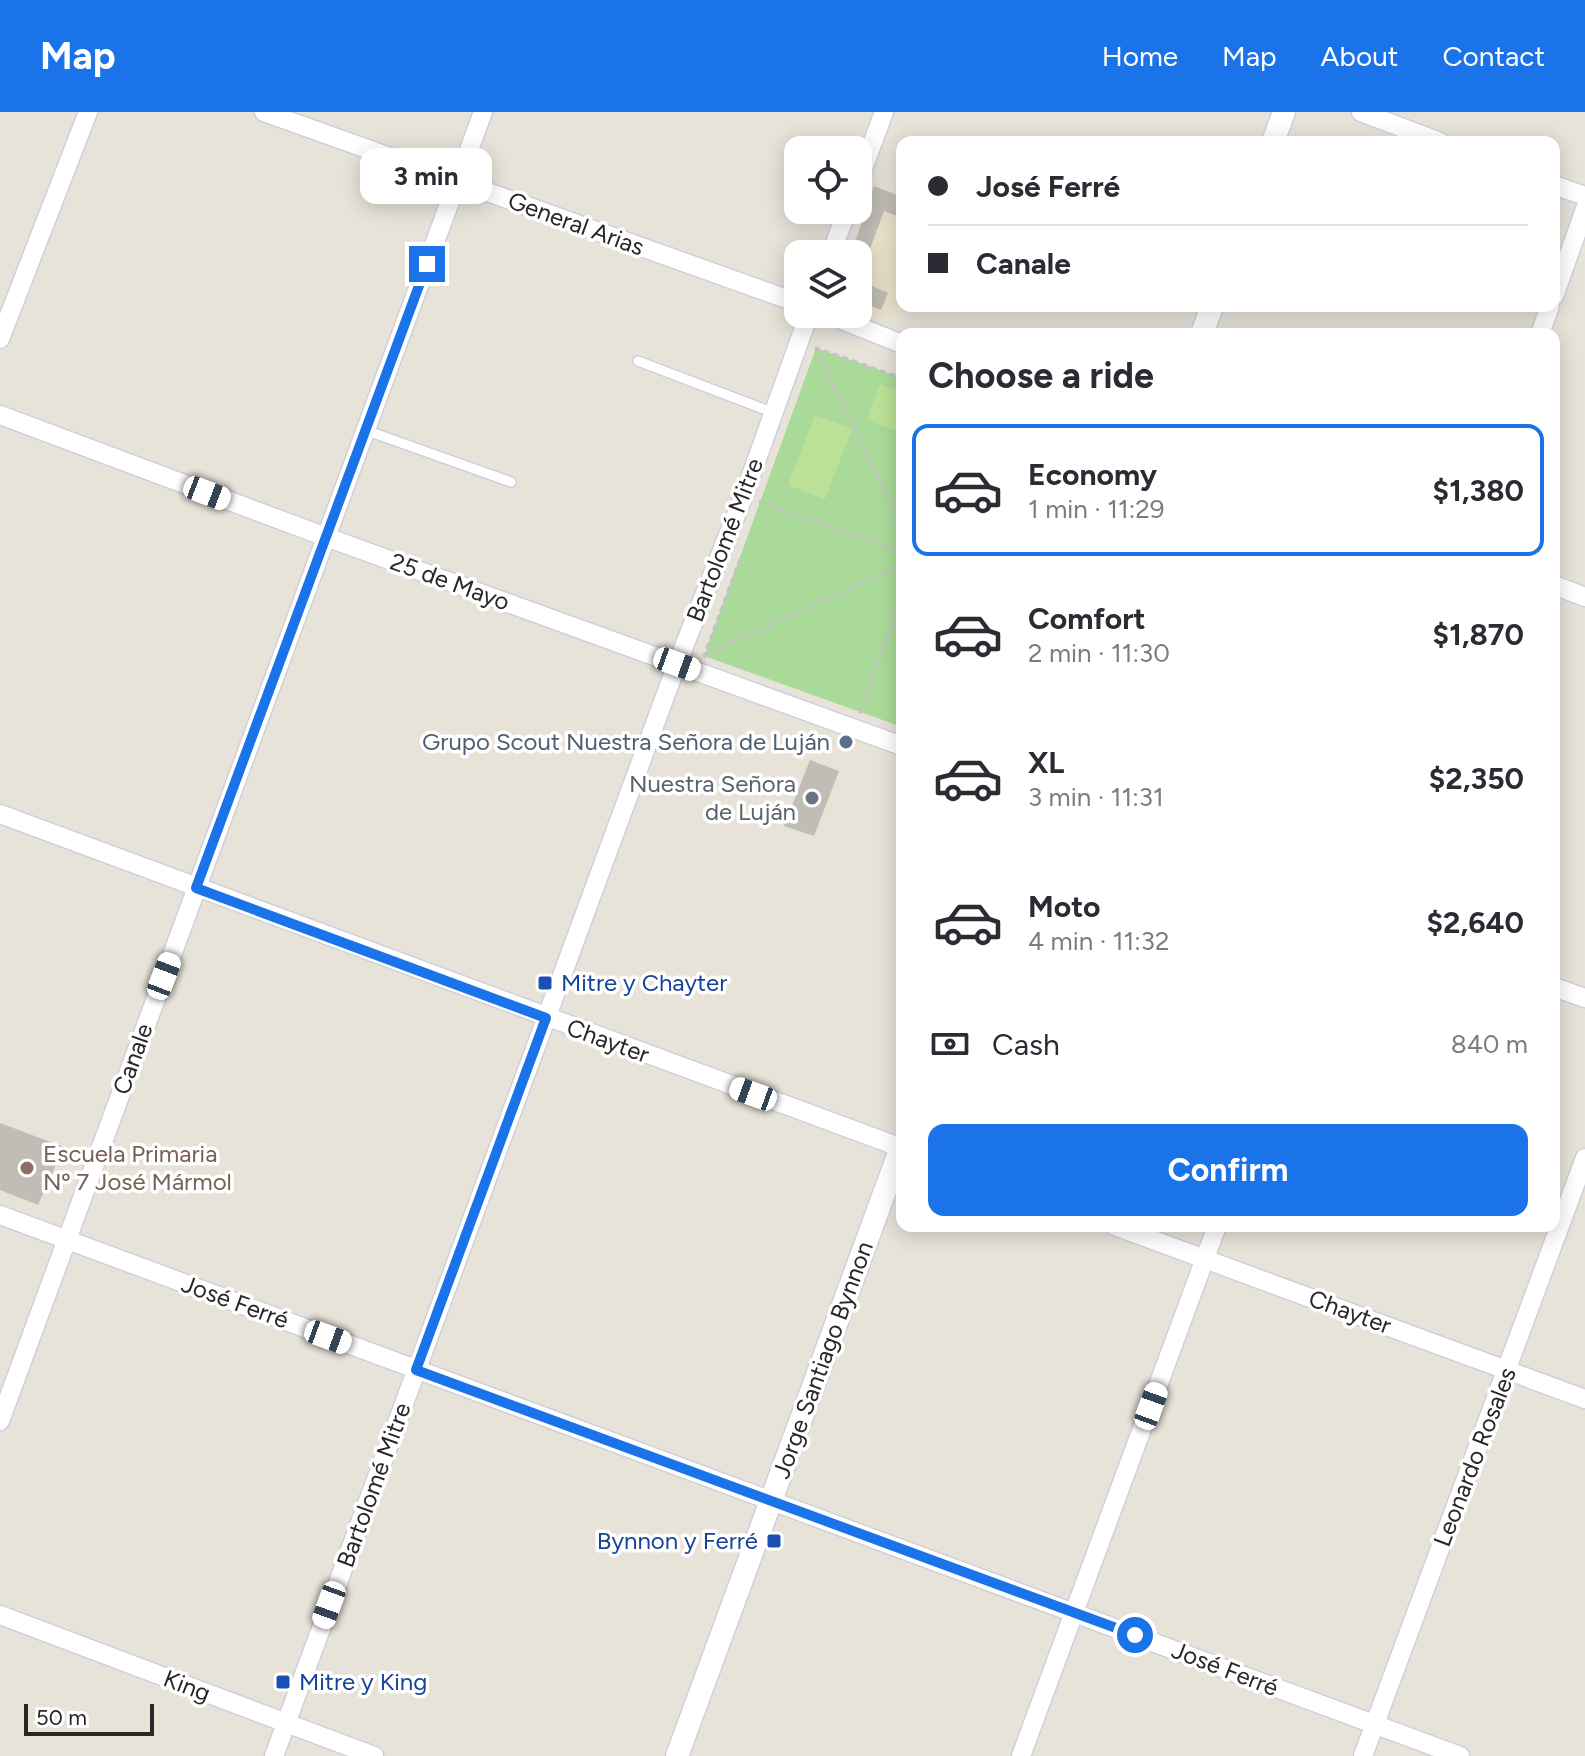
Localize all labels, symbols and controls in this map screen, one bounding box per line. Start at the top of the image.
text: Map [40,33,116,79]
text: Home [1102,39,1178,73]
text: Map [1222,39,1277,73]
text: About [1321,39,1398,73]
text: Contact [1442,39,1545,73]
map controls [784,136,872,328]
button: locate [784,136,872,224]
callout: 3 min [361,148,493,204]
text: 3 min [394,160,458,192]
text: José Ferré [976,168,1120,205]
street label: General Arias [504,185,648,262]
button: layers [784,240,872,328]
text: Canale [976,245,1071,282]
route end [409,246,445,282]
text: Choose a ride [928,354,1154,397]
street label: Bartolomé Mitre [680,454,769,626]
icon: car [932,454,1004,526]
text: Economy [1028,456,1157,493]
text: $1,380 [1433,472,1524,509]
car [180,473,234,513]
text: 1 min · 11:29 [1028,493,1165,525]
street label: 25 de Mayo [387,547,514,617]
icon: car [932,598,1004,670]
text: Comfort [1028,600,1146,637]
text: $1,870 [1433,616,1524,653]
text: 2 min · 11:30 [1028,637,1170,669]
car [650,645,704,683]
place label: Grupo Scout Nuestra Señora de Luján [422,727,830,756]
marker: Grupo Scout Nuestra Señora de Luján [837,733,855,751]
icon: car [932,742,1004,814]
text: XL [1028,744,1064,781]
text: $2,350 [1429,760,1524,797]
place label: Nuestra Señora de Luján [629,769,796,826]
text: 3 min · 11:31 [1028,781,1164,813]
marker: Nuestra Señora de Luján [803,789,821,807]
icon: car [932,886,1004,958]
text: Moto [1028,888,1100,925]
text: $2,640 [1426,904,1524,941]
text: 4 min · 11:32 [1028,925,1169,957]
car [144,949,184,1003]
place label: Mitre y Chayter [561,968,727,997]
marker: Mitre y Chayter [536,974,554,992]
street label: Chayter [563,1012,653,1069]
street label: Canale [106,1019,159,1098]
icon: cash [928,1022,972,1066]
text: Cash [992,1026,1060,1063]
text: 840 m [1451,1028,1528,1060]
car [726,1075,780,1113]
button: Confirm [928,1124,1528,1216]
place label: Escuela Primaria Nº 7 José Mármol [43,1139,232,1196]
marker: Escuela Primaria Nº 7 José Mármol [18,1159,36,1177]
street label: Jorge Santiago Bynnon [766,1237,879,1482]
street label: José Ferré [178,1269,293,1334]
street label: Chayter [1305,1283,1395,1340]
car [301,1318,355,1356]
street label: Leonardo Rosales [1427,1363,1522,1550]
car [1132,1379,1170,1433]
street label: Bartolomé Mitre [330,1399,417,1571]
place label: Bynnon y Ferré [597,1526,758,1555]
marker: Bynnon y Ferré [765,1532,783,1550]
car [310,1578,348,1632]
route start [1117,1617,1153,1653]
street label: José Ferré [1168,1635,1283,1702]
street label: King [160,1663,215,1708]
place label: Mitre y King [299,1667,427,1696]
marker: Mitre y King [274,1673,292,1691]
scale bar [24,1700,154,1736]
text: 50 m [36,1704,87,1731]

